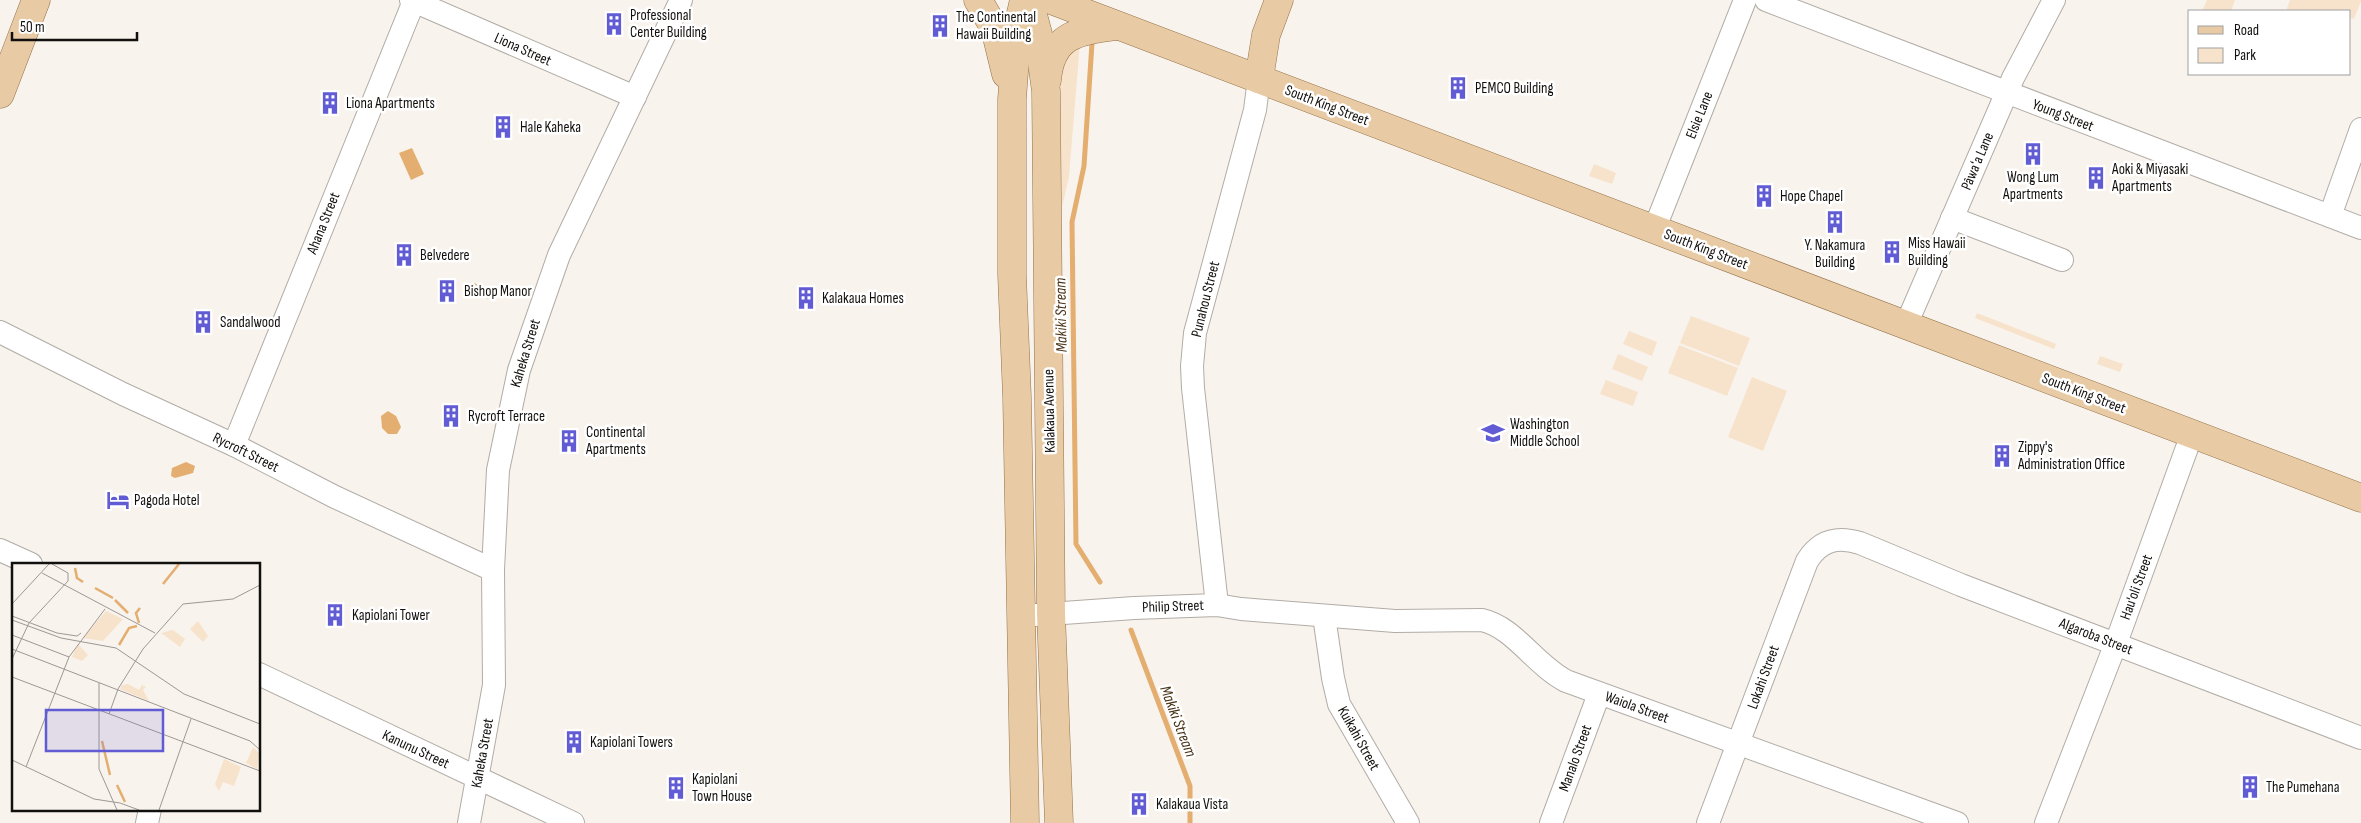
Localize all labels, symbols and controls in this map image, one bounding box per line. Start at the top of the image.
place label: Professional Center Building [630,6,707,42]
place label: The Continental Hawaii Building [956,8,1036,44]
scale bar [12,10,138,42]
legend [2188,10,2351,75]
building icon: Professional Center Building [601,11,627,37]
building icon: The Continental Hawaii Building [927,13,953,39]
text: 50 m [20,18,45,37]
text: Road [2234,21,2259,40]
street label: Liona Street [491,28,555,71]
text: Park [2234,46,2256,65]
building icon: PEMCO Building [1445,75,1471,101]
place label: PEMCO Building [1475,79,1553,98]
street label: South King Street [1282,81,1372,130]
street label: Elsie Lane [1681,89,1718,142]
building icon: Liona Apartments [317,90,343,116]
place label: Liona Apartments [346,94,435,113]
street label: Young Street [2029,95,2097,136]
building icon: Hale Kaheka [490,114,516,140]
place label: Hale Kaheka [520,118,581,137]
street label: Pāwaʻa Lane [1957,129,1998,193]
building icon: Wong Lum Apartments [2020,141,2046,167]
place label: Aoki & Miyasaki Apartments [2111,160,2189,196]
building icon: Aoki & Miyasaki Apartments [2083,165,2109,191]
place label: Wong Lum Apartments [2002,168,2063,204]
building icon: Hope Chapel [1751,183,1777,209]
place label: Hope Chapel [1780,187,1843,206]
street label: Ahana Street [302,189,345,258]
building icon: Y. Nakamura Building [1822,209,1848,235]
street label: South King Street [1661,225,1751,274]
place label: Miss Hawaii Building [1908,234,1966,270]
place label: Y. Nakamura Building [1805,236,1866,272]
building icon: Miss Hawaii Building [1879,239,1905,265]
building icon: Belvedere [391,242,417,268]
place label: Belvedere [420,246,470,265]
street label: Punahou Street [1187,259,1224,339]
building icon: Bishop Manor [434,278,460,304]
water label: Makiki Stream [1051,278,1072,352]
place label: Bishop Manor [464,282,532,301]
building icon: Kalakaua Homes [793,285,819,311]
place label: Kalakaua Homes [822,289,904,308]
building icon: Sandalwood [190,309,216,335]
place label: Sandalwood [220,313,281,332]
street label: Kaheka Street [506,316,545,390]
street label: Kalakaua Avenue [1039,369,1060,453]
street label: South King Street [2039,369,2129,418]
building icon: Rycroft Terrace [438,403,464,429]
place label: Rycroft Terrace [468,407,545,426]
place label: Washington Middle School [1510,415,1580,451]
school or university icon: Washington Middle School [1480,420,1506,446]
place label: Continental Apartments [585,423,646,459]
street label: Rycroft Street [210,428,282,477]
building icon: Continental Apartments [556,428,582,454]
place label: Zippy's Administration Office [2017,438,2125,474]
building icon: Zippy's Administration Office [1989,443,2015,469]
hotel icon: Pagoda Hotel [105,487,131,513]
place label: Pagoda Hotel [134,491,200,510]
street label: Hau'oli Street [2116,551,2157,622]
inset map [12,563,260,810]
street label: Philip Street [1142,596,1205,617]
building icon: Kapiolani Tower [322,602,348,628]
place label: Kapiolani Tower [352,606,431,625]
street label: Algaroba Street [2055,613,2136,659]
street label: Lokahi Street [1743,642,1784,712]
water label: Makiki Stream [1155,683,1200,760]
street label: Waiola Street [1602,687,1672,728]
street label: Kuikahi Street [1333,703,1384,774]
street label: Kaheka Street [467,716,498,789]
street label: Manalo Street [1555,722,1596,794]
street label: Kanunu Street [379,726,453,773]
building icon: Kapiolani Towers [561,729,587,755]
place label: Kapiolani Towers [590,733,673,752]
place label: Kapiolani Town House [692,770,752,806]
building icon: The Pumehana [2237,774,2263,800]
building icon: Kapiolani Town House [663,775,689,801]
place label: The Pumehana [2266,778,2340,797]
building icon: Kalakaua Vista [1126,791,1152,817]
place label: Kalakaua Vista [1156,795,1228,814]

